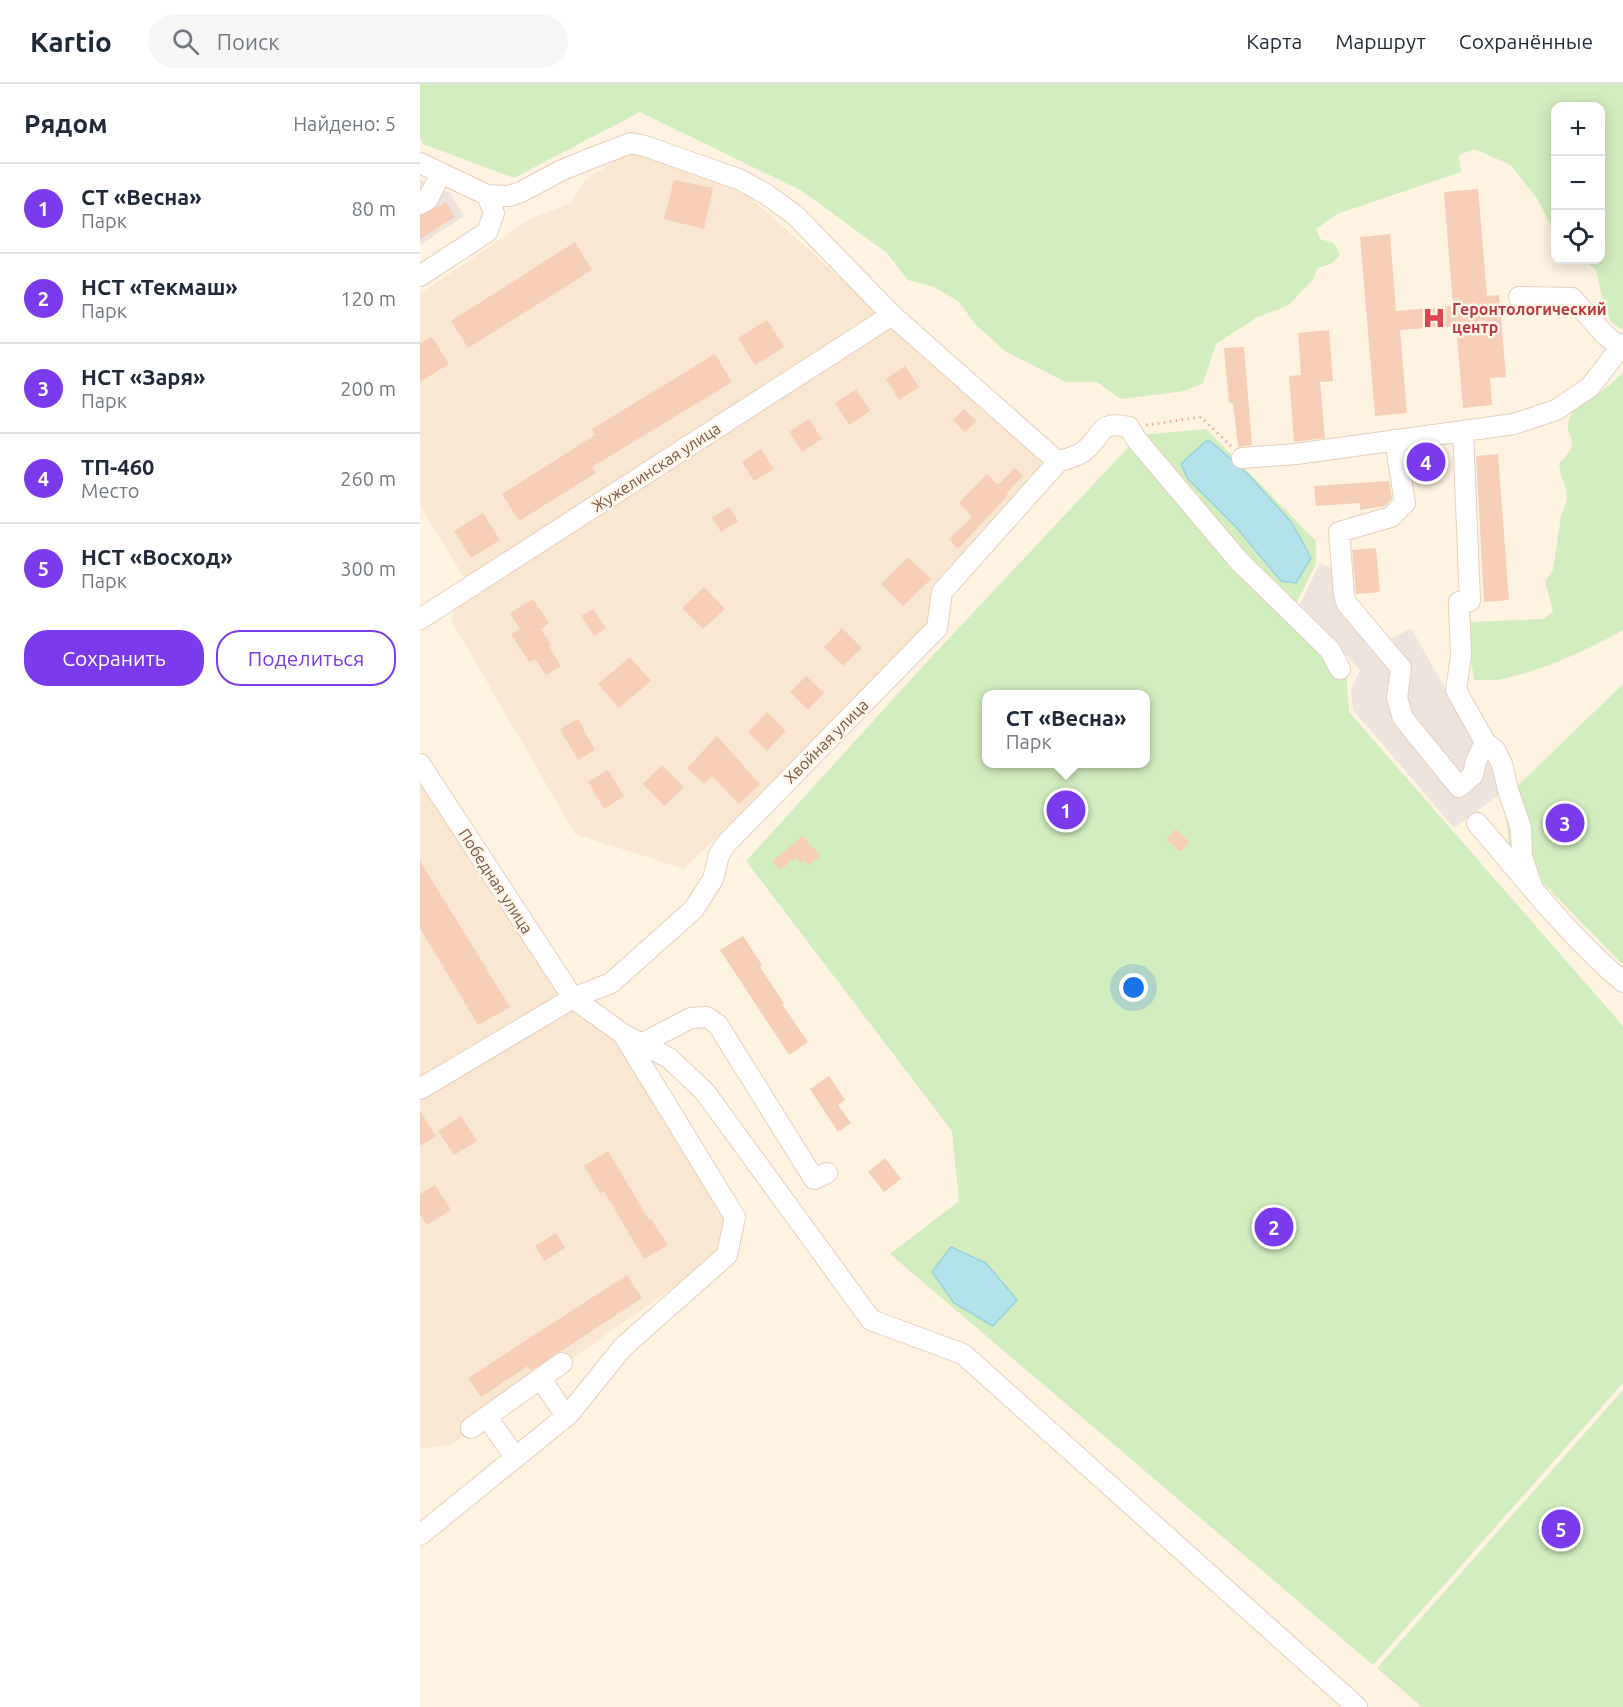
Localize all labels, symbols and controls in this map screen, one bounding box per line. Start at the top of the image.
search box [148,14,568,68]
icon: search [169,25,202,58]
text: Kartio [30,26,112,57]
text: Поиск [217,29,279,54]
text: Карта [1246,29,1302,53]
text: Маршрут [1335,29,1426,53]
text: Сохранённые [1459,29,1593,53]
map controls [1551,102,1605,264]
button: + [1551,102,1605,156]
text: Рядом [24,109,108,138]
text: Найдено: 5 [293,112,396,135]
button: − [1551,156,1605,210]
text: СТ «Весна» [81,184,202,209]
text: 1 [38,197,49,220]
text: 80 m [352,197,396,220]
text: Парк [81,209,127,232]
button: locate [1551,210,1605,264]
text: НСТ «Текмаш» [81,274,238,299]
text: 2 [38,287,49,310]
text: 120 m [340,287,396,310]
text: Парк [81,299,127,322]
place label: Геронтологический центр [1452,300,1607,336]
hospital icon: Геронтологический центр [1421,305,1447,331]
text: НСТ «Заря» [81,364,206,389]
text: 3 [38,377,49,400]
text: 200 m [340,377,396,400]
text: Парк [81,389,127,412]
street label: Жужелинская улица [588,419,724,515]
pin: 4 [1406,440,1446,484]
text: ТП-460 [81,454,154,479]
text: 4 [38,467,49,490]
text: 260 m [340,467,396,490]
text: Место [81,479,140,502]
text: НСТ «Восход» [81,544,233,569]
text: 5 [38,557,49,580]
text: 300 m [340,557,396,580]
text: Парк [81,569,127,592]
button: Сохранить [24,630,204,686]
button: Поделиться [216,630,396,686]
popup [982,690,1150,768]
street label: Хвойная улица [780,695,872,787]
text: СТ «Весна» [1006,705,1126,730]
text: Парк [1006,730,1052,753]
pin: 1 [1046,788,1086,832]
pin: 3 [1546,800,1584,846]
street label: Победная улица [455,825,537,937]
your location [1119,973,1148,1002]
pin: 2 [1254,1204,1294,1250]
pin: 5 [1542,1506,1580,1552]

